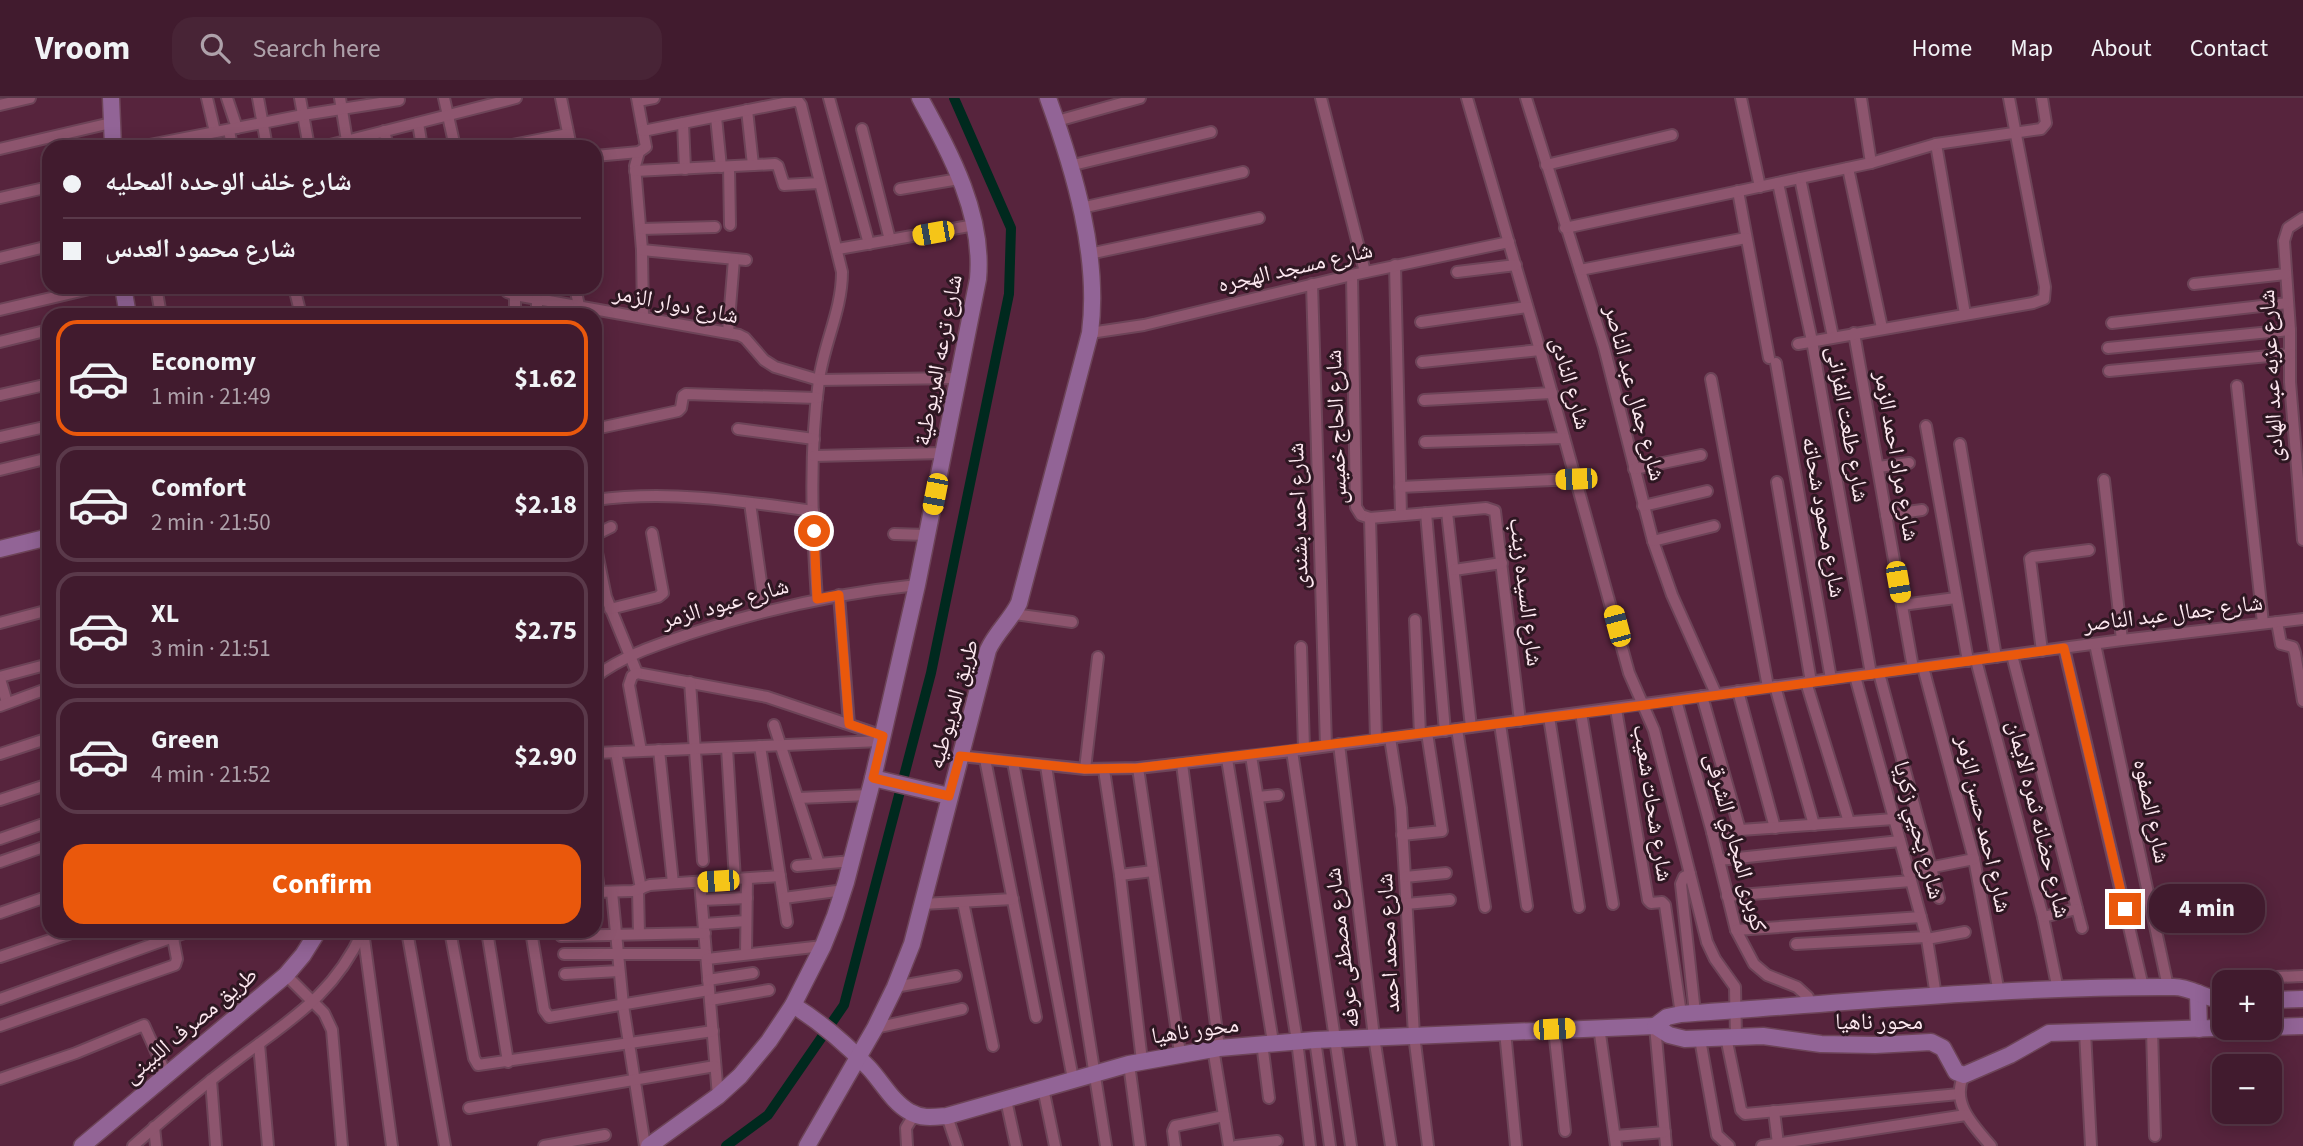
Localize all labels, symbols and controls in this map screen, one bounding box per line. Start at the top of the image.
search box [172,17,662,80]
text: Vroom [35,25,130,72]
icon: search [196,29,234,67]
text: Search here [252,30,381,67]
text: Home [1912,31,1972,66]
text: Map [2010,31,2053,66]
text: About [2091,31,2152,66]
text: Contact [2190,31,2268,66]
text: شارع خلف الوحده المحليه [105,163,352,200]
car [911,219,956,247]
text: شارع محمود العدس [105,230,296,267]
street label: شارع مسجد الهجره [1214,233,1376,301]
street label: شارع ترعه المريوطية [905,272,971,448]
street label: شارع دوار الزمر [610,275,741,332]
street label: شارع عزبه عبد الهادى [2250,289,2292,463]
street label: شارع جمال عبد الناصر [1595,301,1674,485]
street label: شارع النادى [1542,333,1600,433]
text: Economy [151,343,256,380]
street label: شارع طلعت الفزانى [1818,343,1878,505]
icon: car [67,347,130,410]
street label: شارع الحاج خميس [1317,349,1355,505]
text: $1.62 [514,360,577,397]
street label: شارع مراد احمد الزمر [1866,367,1928,544]
text: 1 min · 21:49 [151,380,271,413]
street label: شارع محمود شحاته [1794,434,1854,600]
street label: شارع احمد بشندى [1279,442,1317,590]
car [1555,468,1598,490]
text: Comfort [151,469,246,506]
car [921,471,950,517]
icon: car [67,473,130,536]
text: $2.18 [514,486,577,523]
text: 2 min · 21:50 [151,506,271,539]
route start [798,515,830,547]
street label: شارع السيده زينب [1501,516,1551,668]
car [1885,559,1912,605]
street label: شارع عبود الزمر [657,569,792,637]
street label: شارع جمال عبد الناصر [2080,586,2265,641]
text: XL [151,595,179,632]
icon: car [67,599,130,662]
car [1602,603,1633,649]
text: $2.75 [514,612,577,649]
text: 3 min · 21:51 [151,632,271,665]
street label: طريق المريوطيه [919,635,987,773]
street label: شارع حضانه ثمره الايمان [1998,717,2080,921]
text: Green [151,721,219,758]
street label: شارع شحات شعيب [1624,722,1682,884]
icon: car [67,725,130,788]
street label: شارع احمد حسن الزمر [1947,731,2020,916]
text: $2.90 [514,738,577,775]
street label: كوبرى المجاري الشرقى [1694,749,1776,936]
street label: شارع الصفوه [2125,756,2179,866]
street label: شارع يحيي زكريا [1883,757,1953,903]
text: 4 min · 21:52 [151,758,271,791]
button: Confirm [63,844,581,924]
street label: شارع مصطفى عرفه [1316,866,1368,1030]
car [697,869,740,893]
street label: شارع محمد احمد [1368,872,1408,1014]
callout: 4 min [2150,884,2265,934]
text: 4 min [2179,892,2235,925]
route end [2109,893,2141,925]
street label: طريق مصرف اللبينى [115,959,265,1091]
map controls [2212,970,2282,1124]
button: + [2212,970,2282,1040]
street label: محور ناهيا [1835,1005,1923,1038]
street label: محور ناهيا [1149,1008,1241,1052]
car [1533,1017,1576,1041]
button: − [2212,1054,2282,1124]

